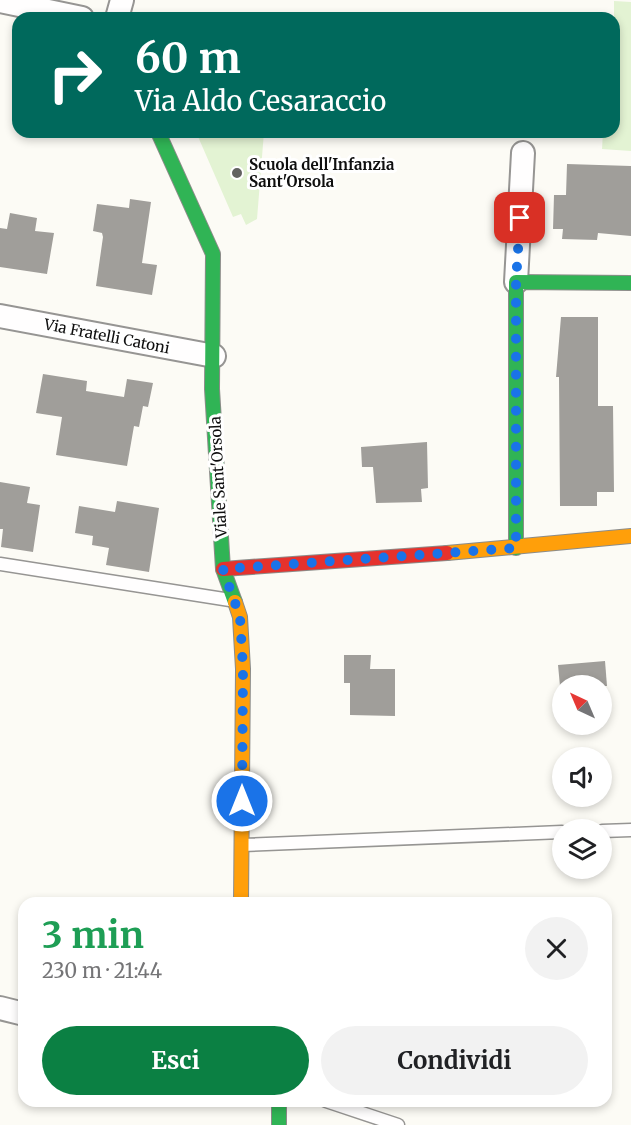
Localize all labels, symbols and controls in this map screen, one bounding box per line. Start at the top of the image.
text: 60 m [135,32,241,84]
icon: right [36,36,114,114]
text: Via Aldo Cesaraccio [135,84,386,118]
place label: Scuola dell'Infanzia Sant'Orsola [249,155,395,191]
marker: Scuola dell'Infanzia Sant'Orsola [230,166,244,180]
pin [494,192,545,243]
icon: arrive [503,201,536,234]
street label: Via Fratelli Catoni [42,314,172,358]
street label: Viale Sant'Orsola [205,416,231,539]
north arrow [552,675,612,735]
map controls [552,675,612,879]
button: sound [552,747,612,807]
position arrow [210,769,274,833]
button: layers [552,819,612,879]
text: 3 min [42,913,144,958]
button: close [525,917,588,980]
text: 230 m · 21:44 [42,958,162,983]
button: Esci [42,1026,309,1095]
button: Condividi [321,1026,588,1095]

